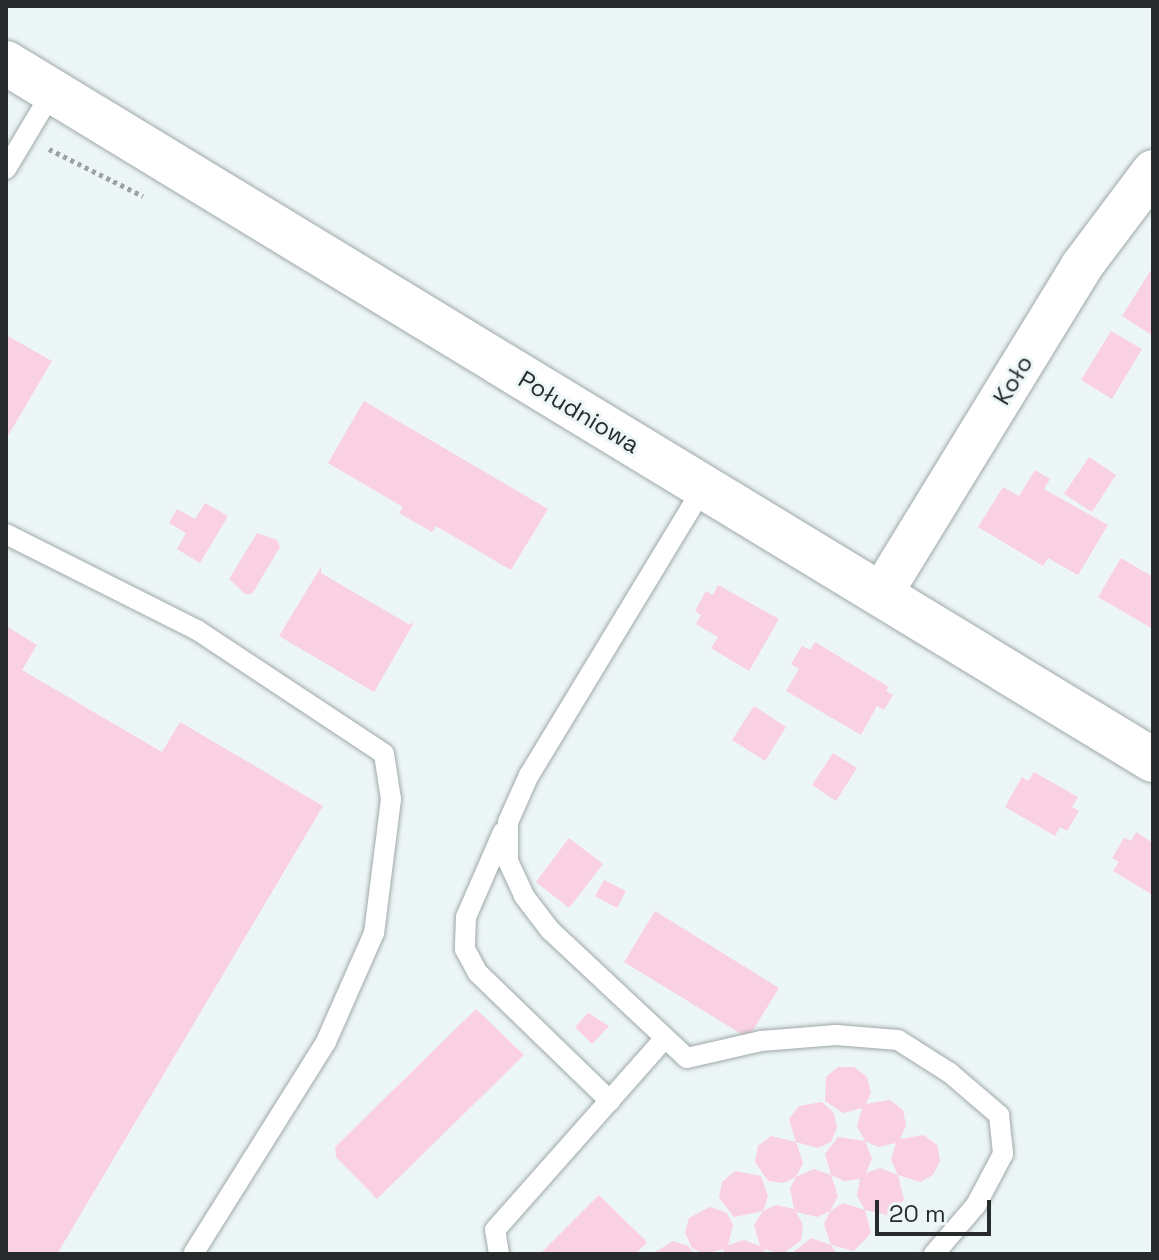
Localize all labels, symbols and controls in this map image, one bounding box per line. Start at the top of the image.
street label: Koło [987,350,1039,410]
street label: Południowa [513,365,645,459]
scale bar [879,1184,995,1234]
text: 20 m [889,1198,946,1229]

